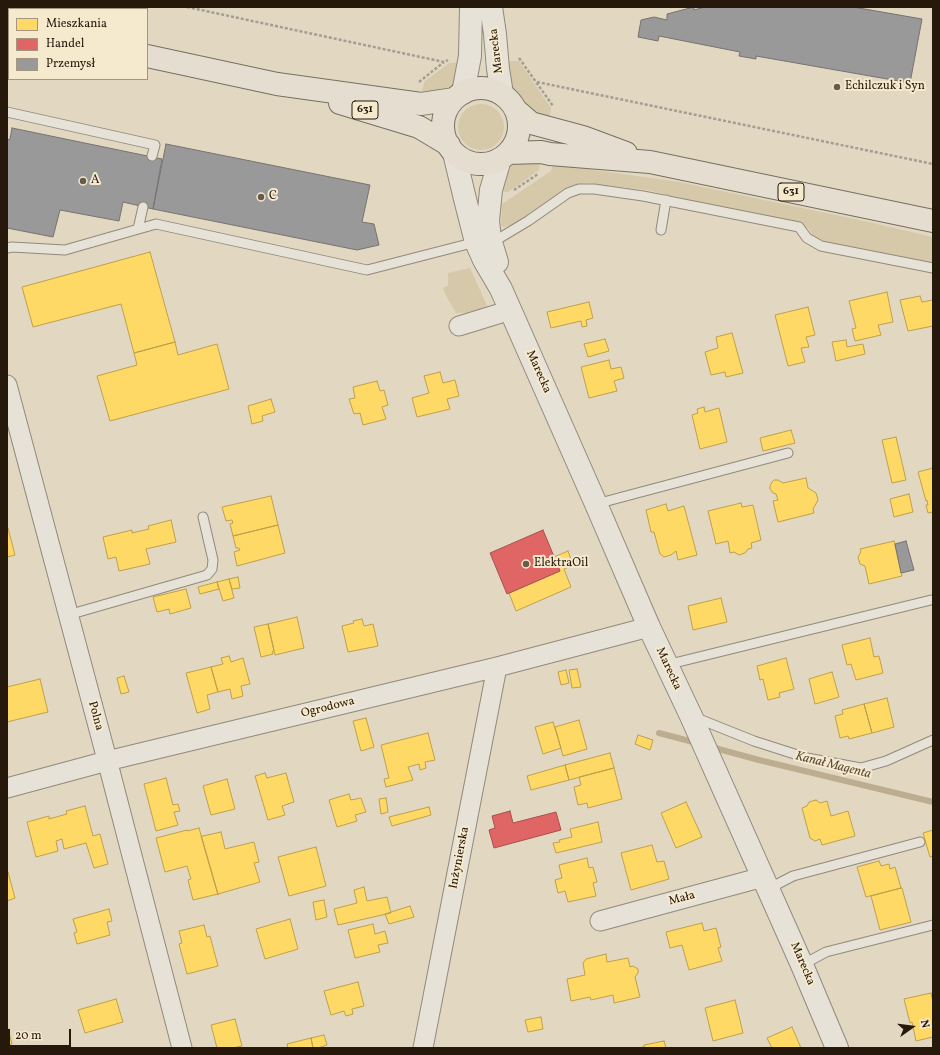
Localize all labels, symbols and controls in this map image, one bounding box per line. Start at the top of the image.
legend [8,8,148,80]
text: Mieszkania [46,16,107,32]
street label: Marecka [487,28,507,74]
text: Handel [46,36,84,52]
text: Przemysł [46,56,95,72]
place label: Echilczuk i Syn [845,80,925,94]
marker: Echilczuk i Syn [832,82,842,92]
road number: 631 [352,101,378,119]
place label: A [91,174,99,188]
marker: A [78,176,88,186]
road number: 631 [778,183,804,201]
place label: C [269,190,277,204]
marker: C [256,192,266,202]
street label: Marecka [522,348,554,396]
place label: ElektraOil [534,557,588,571]
marker: ElektraOil [521,559,531,569]
street label: Marecka [652,645,684,693]
street label: Ogrodowa [300,694,356,722]
street label: Polna [84,700,106,732]
water label: Kanał Magenta [793,749,873,783]
street label: Inżynierska [447,826,473,890]
street label: Mała [667,889,697,909]
street label: Marecka [786,940,818,988]
north arrow [892,1007,932,1047]
text: N [916,1018,932,1030]
scale bar [10,1021,73,1047]
text: 20 m [15,1028,42,1044]

